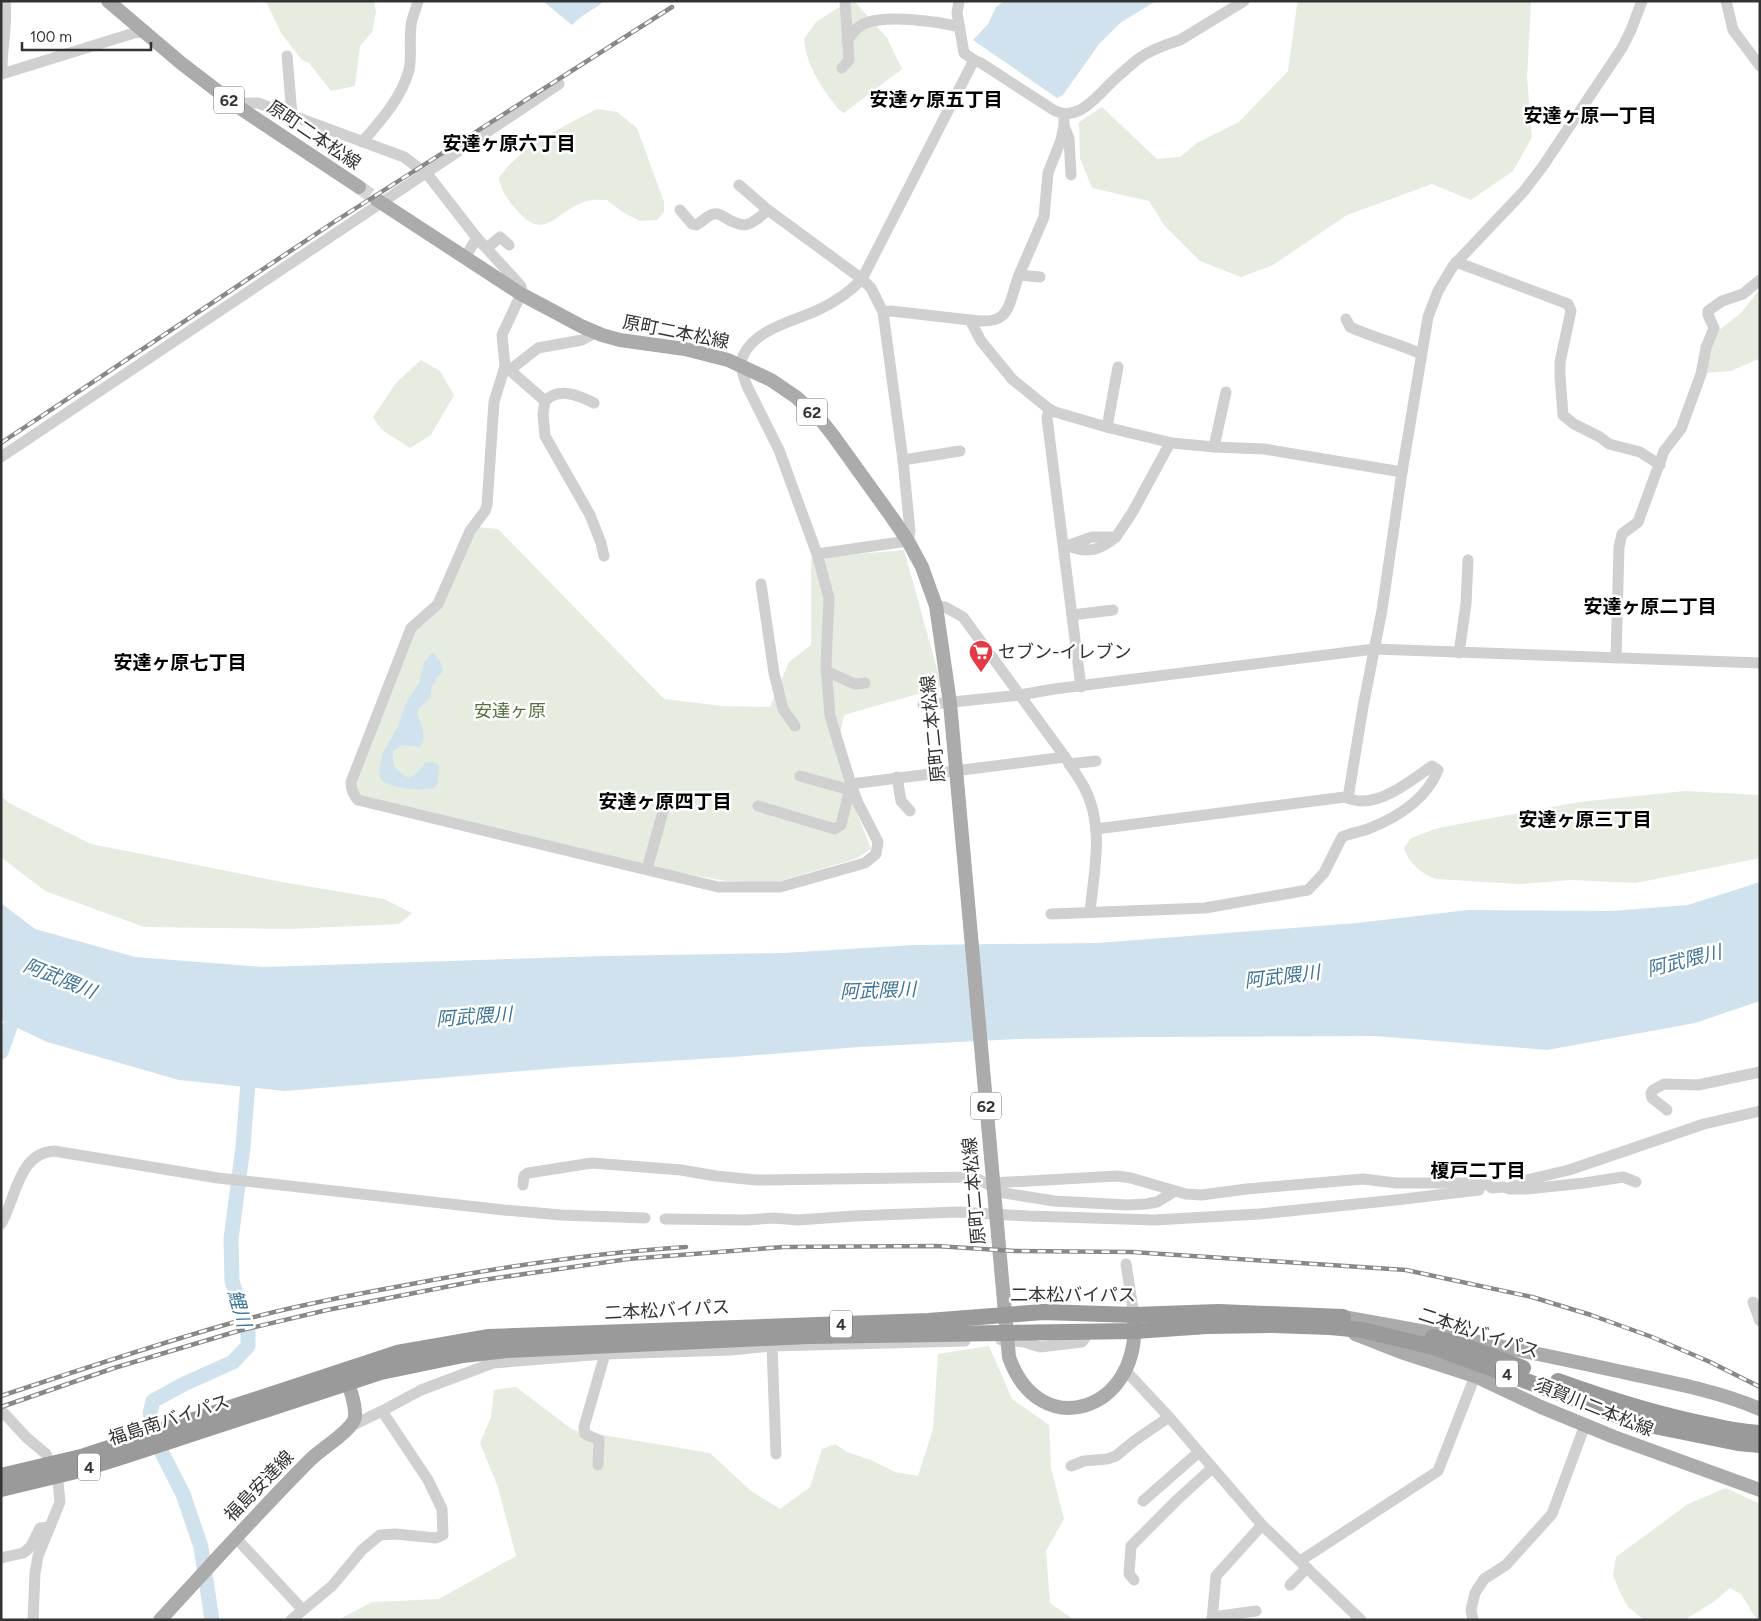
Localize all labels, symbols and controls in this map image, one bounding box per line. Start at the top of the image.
scale bar [22,20,151,52]
text: 100 m [30,28,72,46]
road number: 62 [214,86,244,114]
district label: 安達ヶ原五丁目 [869,88,1003,111]
street label: 原町二本松線 [263,96,365,174]
district label: 安達ヶ原一丁目 [1523,104,1657,127]
district label: 安達ヶ原六丁目 [442,132,576,155]
street label: 原町二本松線 [621,311,731,353]
road number: 62 [797,398,827,426]
district label: 安達ヶ原二丁目 [1583,595,1717,618]
supermarket icon: セブン-イレブン [968,639,994,673]
place label: セブン-イレブン [998,641,1132,663]
district label: 安達ヶ原七丁目 [113,651,247,674]
street label: 原町二本松線 [916,674,950,784]
park label: 安達ヶ原 [474,700,546,722]
district label: 安達ヶ原四丁目 [598,790,732,813]
district label: 安達ヶ原三丁目 [1518,808,1652,831]
water label: 阿武隈川 [1644,940,1726,981]
water label: 阿武隈川 [20,954,101,1004]
water label: 阿武隈川 [1243,960,1323,993]
water label: 阿武隈川 [840,978,918,1003]
water label: 阿武隈川 [435,1002,515,1031]
road number: 62 [971,1092,1001,1120]
street label: 原町二本松線 [958,1136,990,1246]
district label: 榎戸二丁目 [1430,1159,1526,1182]
street label: 二本松バイパス [1010,1284,1136,1306]
water label: 鯉川 [223,1287,256,1331]
street label: 二本松バイパス [604,1296,730,1324]
street label: 二本松バイパス [1416,1303,1542,1363]
road number: 4 [830,1310,852,1338]
road number: 4 [1496,1360,1518,1388]
street label: 須賀川二本松線 [1531,1373,1657,1441]
street label: 福島南バイパス [106,1390,232,1450]
street label: 福島安達線 [220,1446,298,1526]
road number: 4 [78,1454,100,1480]

